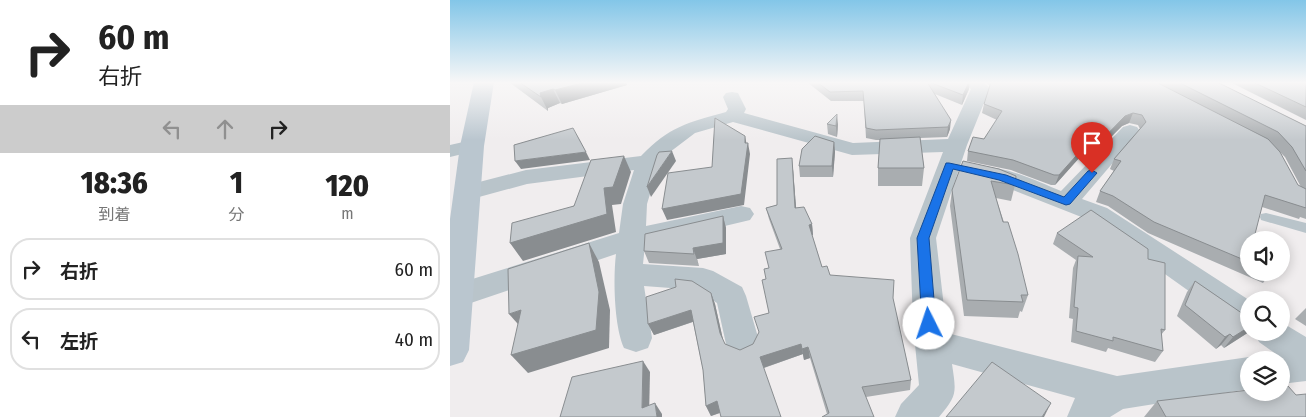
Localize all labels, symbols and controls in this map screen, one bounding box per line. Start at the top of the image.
text: 60 m [98,16,169,58]
icon: right [15,20,80,85]
text: 右折 [98,63,142,90]
icon: left [158,115,186,143]
icon: ahead [211,115,239,143]
icon: right [264,115,292,143]
pin [1071,122,1113,173]
icon: arrive [1078,129,1106,157]
text: 18:36 [81,165,148,201]
text: 1 [230,165,243,201]
text: 120 [325,168,369,204]
text: m [341,204,353,223]
text: 到着 [98,205,130,224]
text: 分 [229,205,245,224]
map controls [1240,231,1290,401]
button: sound [1240,231,1290,281]
icon: right [17,255,45,283]
text: 60 m [395,258,433,281]
text: 右折 [60,260,98,283]
button: search [1240,291,1290,341]
position arrow [902,297,954,349]
icon: left [17,325,45,353]
text: 40 m [395,328,433,351]
text: 左折 [60,330,98,353]
button: layers [1240,351,1290,401]

